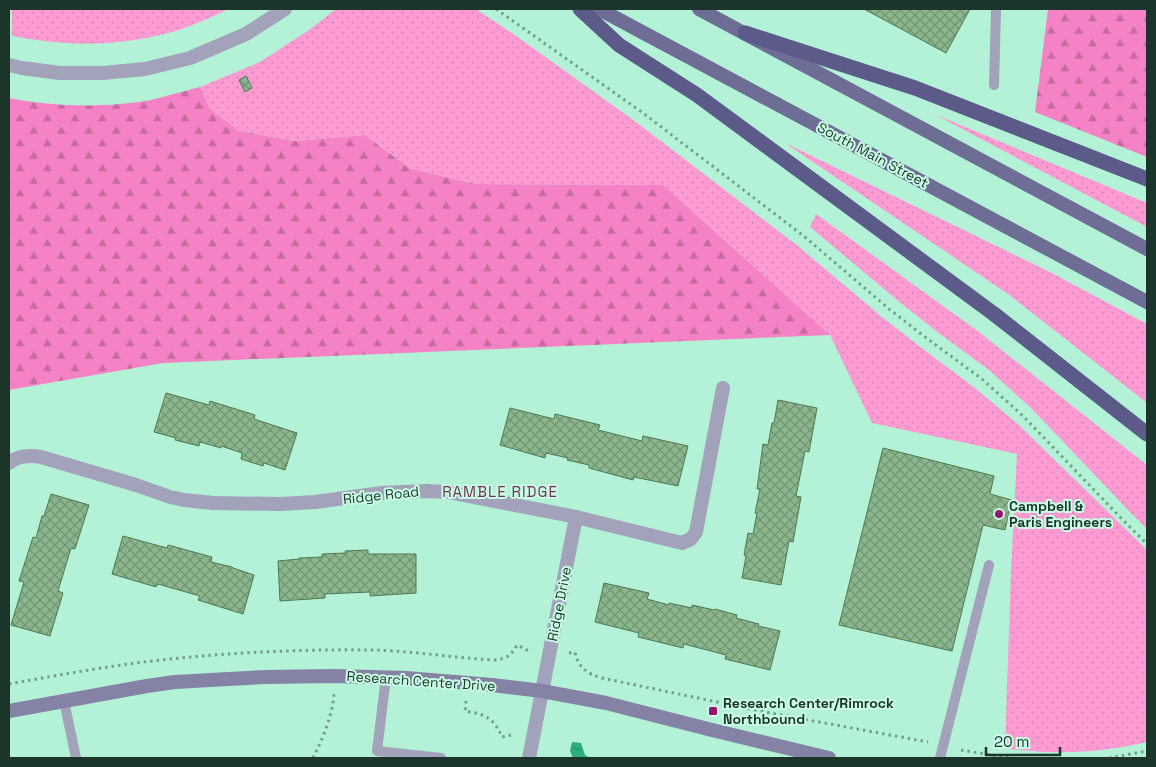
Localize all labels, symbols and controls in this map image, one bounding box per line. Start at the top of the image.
street label: South Main Street [814,118,932,192]
street label: Ridge Road [342,482,420,508]
district label: RAMBLE RIDGE [442,482,558,501]
place label: Campbell & Paris Engineers [1009,497,1112,531]
marker: Campbell & Paris Engineers [993,508,1005,520]
street label: Ridge Drive [543,565,575,643]
street label: Research Center Drive [346,667,496,695]
place label: Research Center/Rimrock Northbound [723,694,894,728]
marker: Research Center/Rimrock Northbound [707,705,719,717]
scale bar [986,724,1060,756]
text: 20 m [994,732,1029,751]

